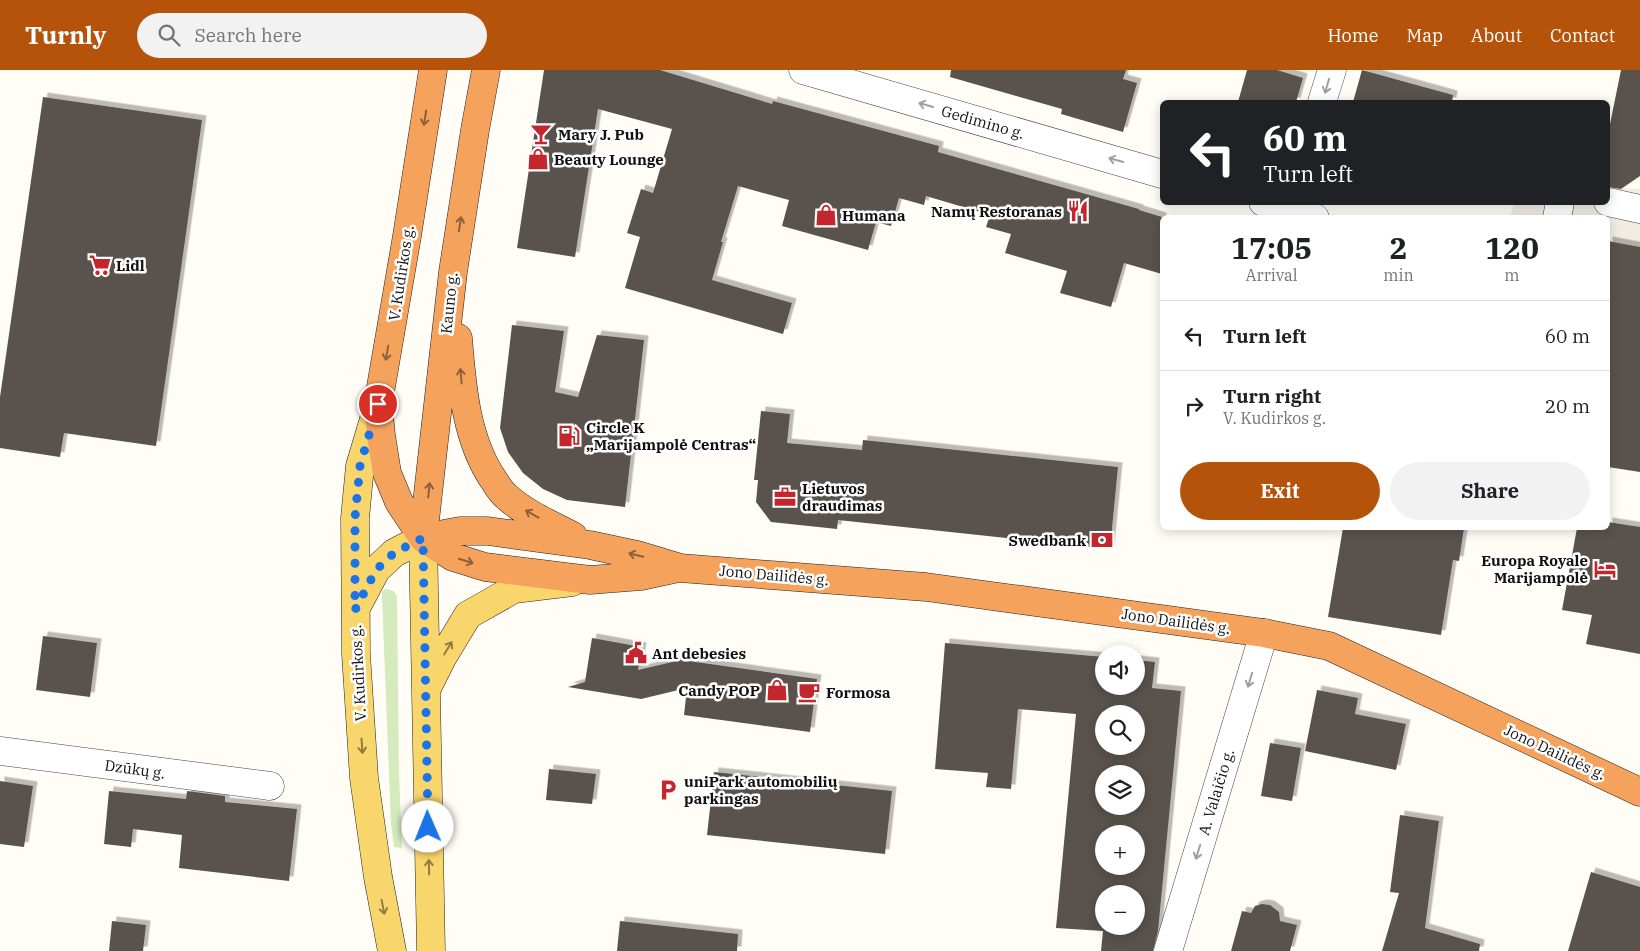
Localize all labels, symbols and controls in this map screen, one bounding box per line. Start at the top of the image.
search box [137,13,487,58]
text: Turnly [25,19,107,51]
icon: search [155,21,183,49]
text: Search here [195,23,302,47]
text: Home [1327,24,1379,47]
text: Map [1407,24,1443,47]
text: About [1471,24,1522,47]
text: Contact [1550,24,1615,47]
one-way arrow [1322,78,1332,94]
one-way arrow [918,100,934,110]
street label: Gedimino g. [939,101,1027,143]
one-way arrow [420,110,430,126]
text: 60 m [1263,115,1347,161]
icon: left [1180,120,1245,185]
bar icon: Mary J. Pub [528,121,554,147]
place label: Mary J. Pub [558,125,644,144]
shop icon: Beauty Lounge [525,146,551,172]
place label: Beauty Lounge [554,150,664,169]
one-way arrow [1108,155,1124,164]
text: Turn left [1263,159,1353,188]
restaurant icon: Namų Restoranas [1065,198,1091,224]
shop icon: Humana [813,202,839,228]
place label: Namų Restoranas [931,202,1062,221]
place label: Humana [842,206,906,225]
one-way arrow [455,216,465,232]
street label: V. Kudirkos g. [384,224,418,322]
text: 17:05 [1231,228,1312,267]
text: 2 [1390,228,1408,267]
text: 120 [1485,228,1539,267]
supermarket icon: Lidl [87,252,113,278]
place label: Lidl [116,256,145,275]
text: Arrival [1246,265,1298,285]
text: min [1383,265,1414,285]
text: m [1504,265,1520,285]
street label: Kauno g. [436,271,462,335]
icon: left [1180,322,1208,350]
text: Turn left [1223,324,1306,348]
text: 60 m [1545,324,1590,348]
one-way arrow [382,345,392,361]
one-way arrow [456,368,466,384]
pin [357,383,399,425]
text: Turn right [1223,384,1321,408]
icon: arrive [364,390,392,418]
icon: right [1180,392,1208,420]
text: 20 m [1545,394,1590,418]
text: V. Kudirkos g. [1223,408,1326,428]
place label: Circle K „Marijampolė Centras“ [586,418,756,454]
fuel station icon: Circle K „Marijampolė Centras“ [556,423,582,449]
button: Exit [1180,462,1380,520]
button: Share [1390,462,1590,520]
place label: Lietuvos draudimas [802,479,882,515]
one-way arrow [424,482,434,498]
office icon: Lietuvos draudimas [772,484,798,510]
one-way arrow [525,509,539,519]
bank icon: Swedbank [1089,527,1115,553]
place label: Swedbank [1009,531,1087,550]
one-way arrow [628,550,644,559]
place label: Europa Royale Marijampolė [1481,551,1588,587]
hotel icon: Europa Royale Marijampolė [1592,556,1618,582]
one-way arrow [458,557,474,566]
street label: Jono Dailidės g. [718,561,830,589]
street label: Jono Dailidės g. [1120,604,1232,638]
street label: V. Kudirkos g. [346,624,370,722]
public building icon: Ant debesies [623,640,649,666]
one-way arrow [443,642,453,656]
place label: Ant debesies [652,644,746,663]
map controls [1095,645,1145,935]
button: sound [1095,645,1145,695]
one-way arrow [1245,671,1255,687]
shop icon: Candy POP [764,677,790,703]
cafe icon: Formosa [796,679,822,705]
place label: Candy POP [678,681,760,700]
place label: Formosa [826,683,891,702]
button: search [1095,705,1145,755]
street label: Jono Dailidės g. [1501,720,1609,784]
one-way arrow [357,737,367,753]
street label: A. Valaičio g. [1194,746,1238,838]
street label: Dzūkų g. [103,755,167,783]
button: layers [1095,765,1145,815]
place label: uniPark automobilių parkingas [684,772,838,808]
parking icon: uniPark automobilių parkingas [655,777,681,803]
position arrow [401,800,453,852]
button: + [1095,825,1145,875]
one-way arrow [1193,844,1203,860]
one-way arrow [425,860,434,876]
button: − [1095,885,1145,935]
one-way arrow [379,898,389,914]

